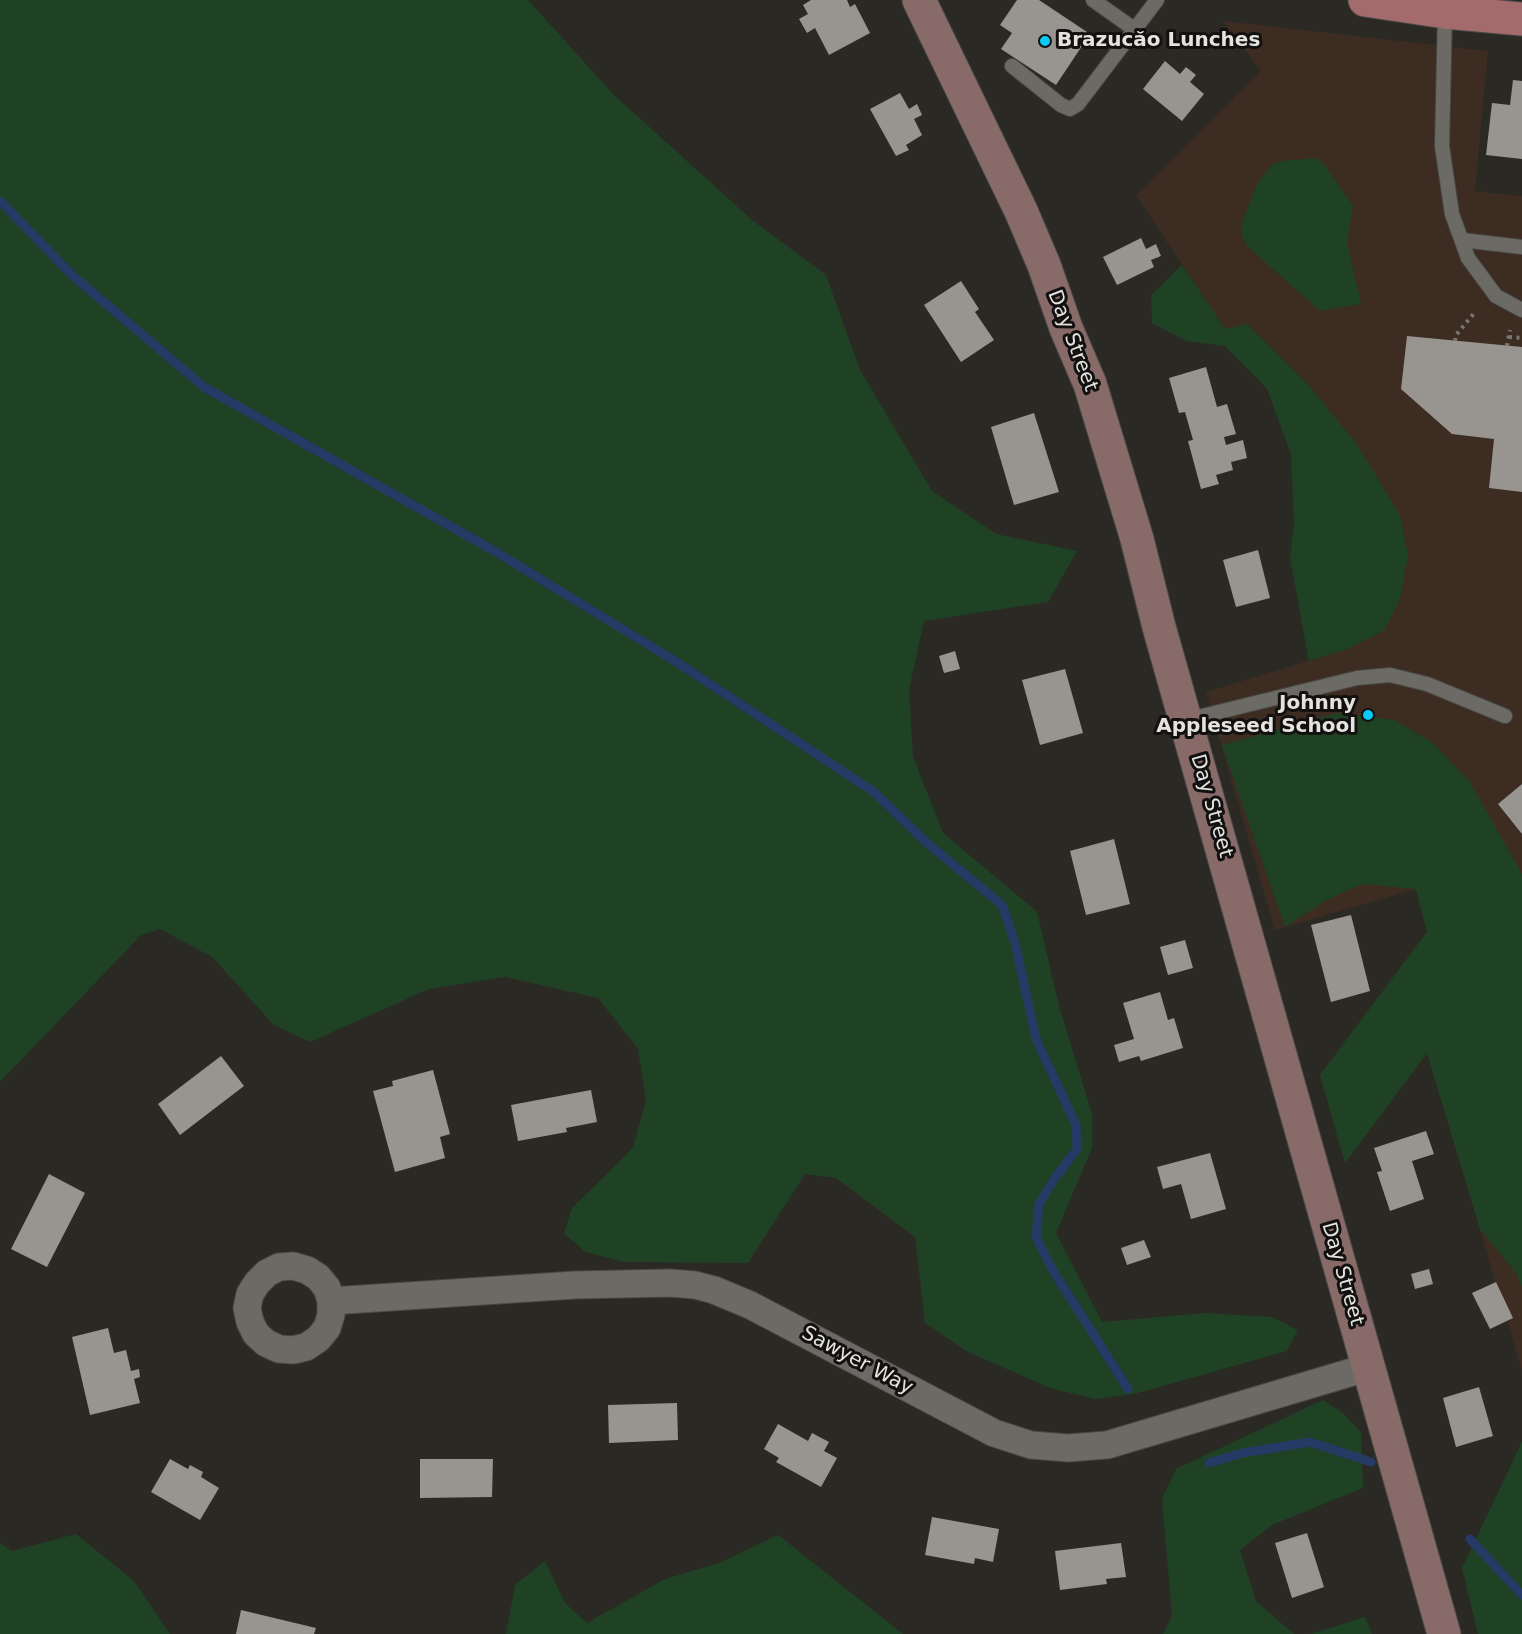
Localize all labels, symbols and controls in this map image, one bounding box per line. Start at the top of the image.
place label: Brazucăo Lunches [1057,29,1260,53]
marker: Brazucăo Lunches [1038,34,1052,48]
street label: Day Street [1042,287,1102,395]
place label: Johnny Appleseed School [1156,692,1356,739]
marker: Johnny Appleseed School [1361,708,1375,722]
street label: Day Street [1185,751,1237,861]
street label: Day Street [1316,1219,1368,1329]
street label: Sawyer Way [797,1322,917,1400]

